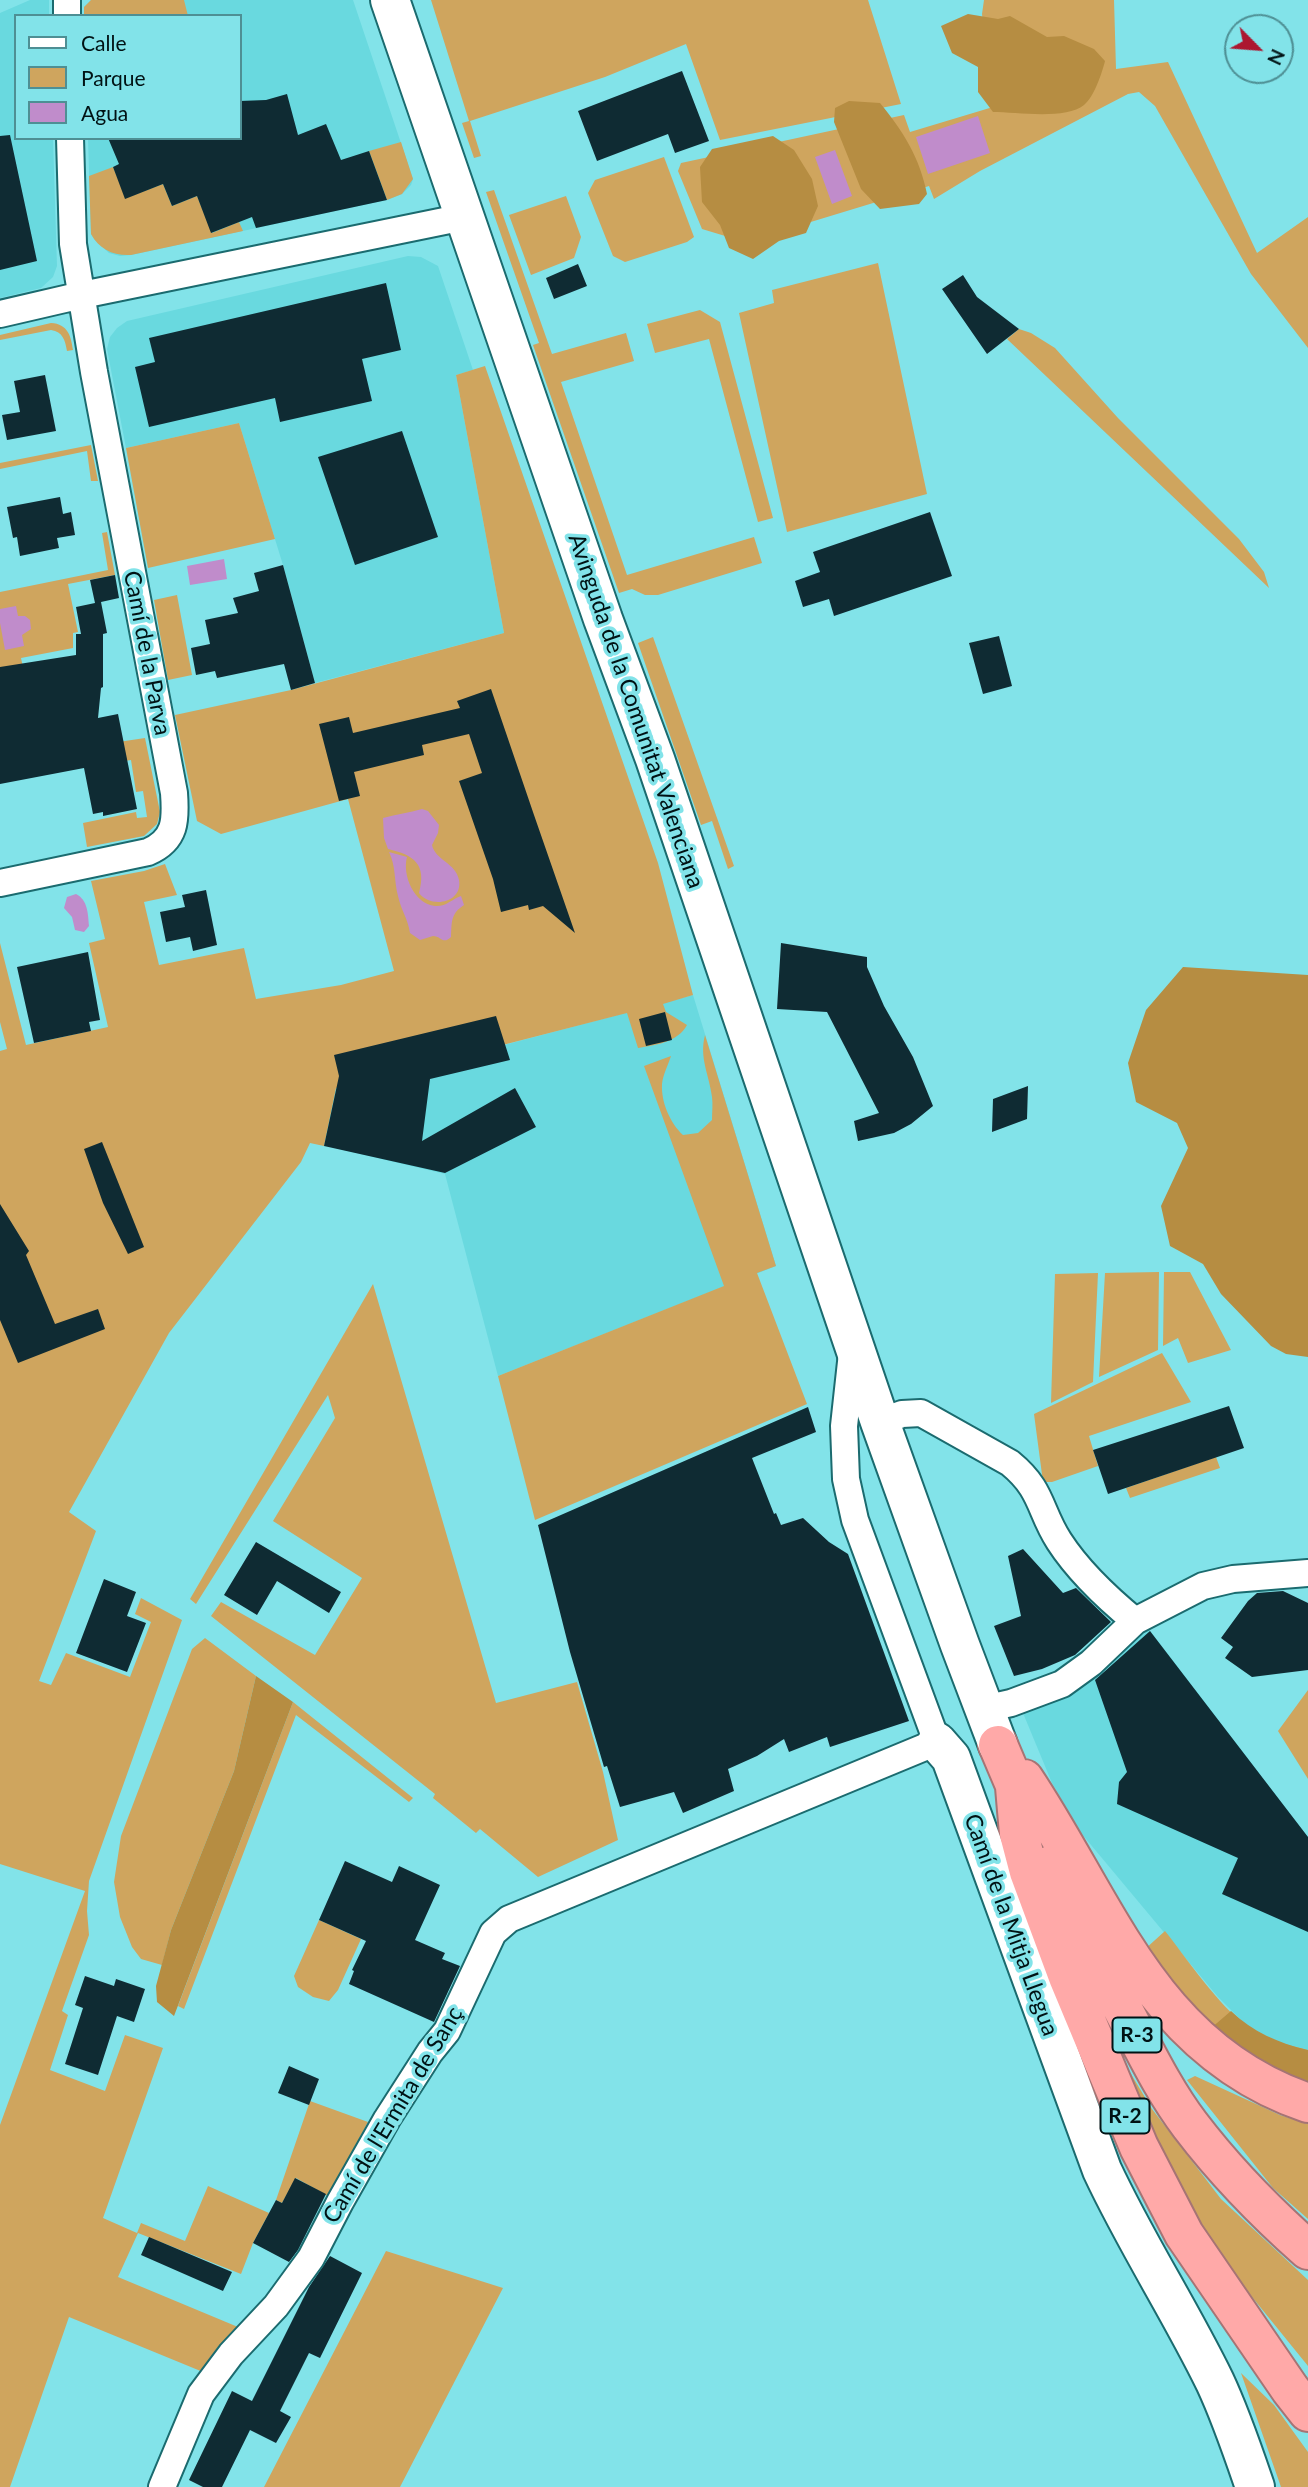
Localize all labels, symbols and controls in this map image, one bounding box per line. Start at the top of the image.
legend [14,14,242,140]
north arrow [1224,14,1294,84]
text: Calle [81,30,126,55]
text: N [1263,46,1290,69]
text: Parque [81,65,146,90]
text: Agua [81,100,128,125]
street label: Avinguda de la Comunitat Valenciana [562,530,710,892]
street label: Camí de la Parva [118,568,176,738]
street label: Camí de la Mitja Llegua [958,1810,1064,2040]
street label: Camí de l'Ermita de Sanç [317,2002,469,2228]
road number: R-3 [1112,2018,1162,2052]
road number: R-2 [1100,2098,1150,2134]

